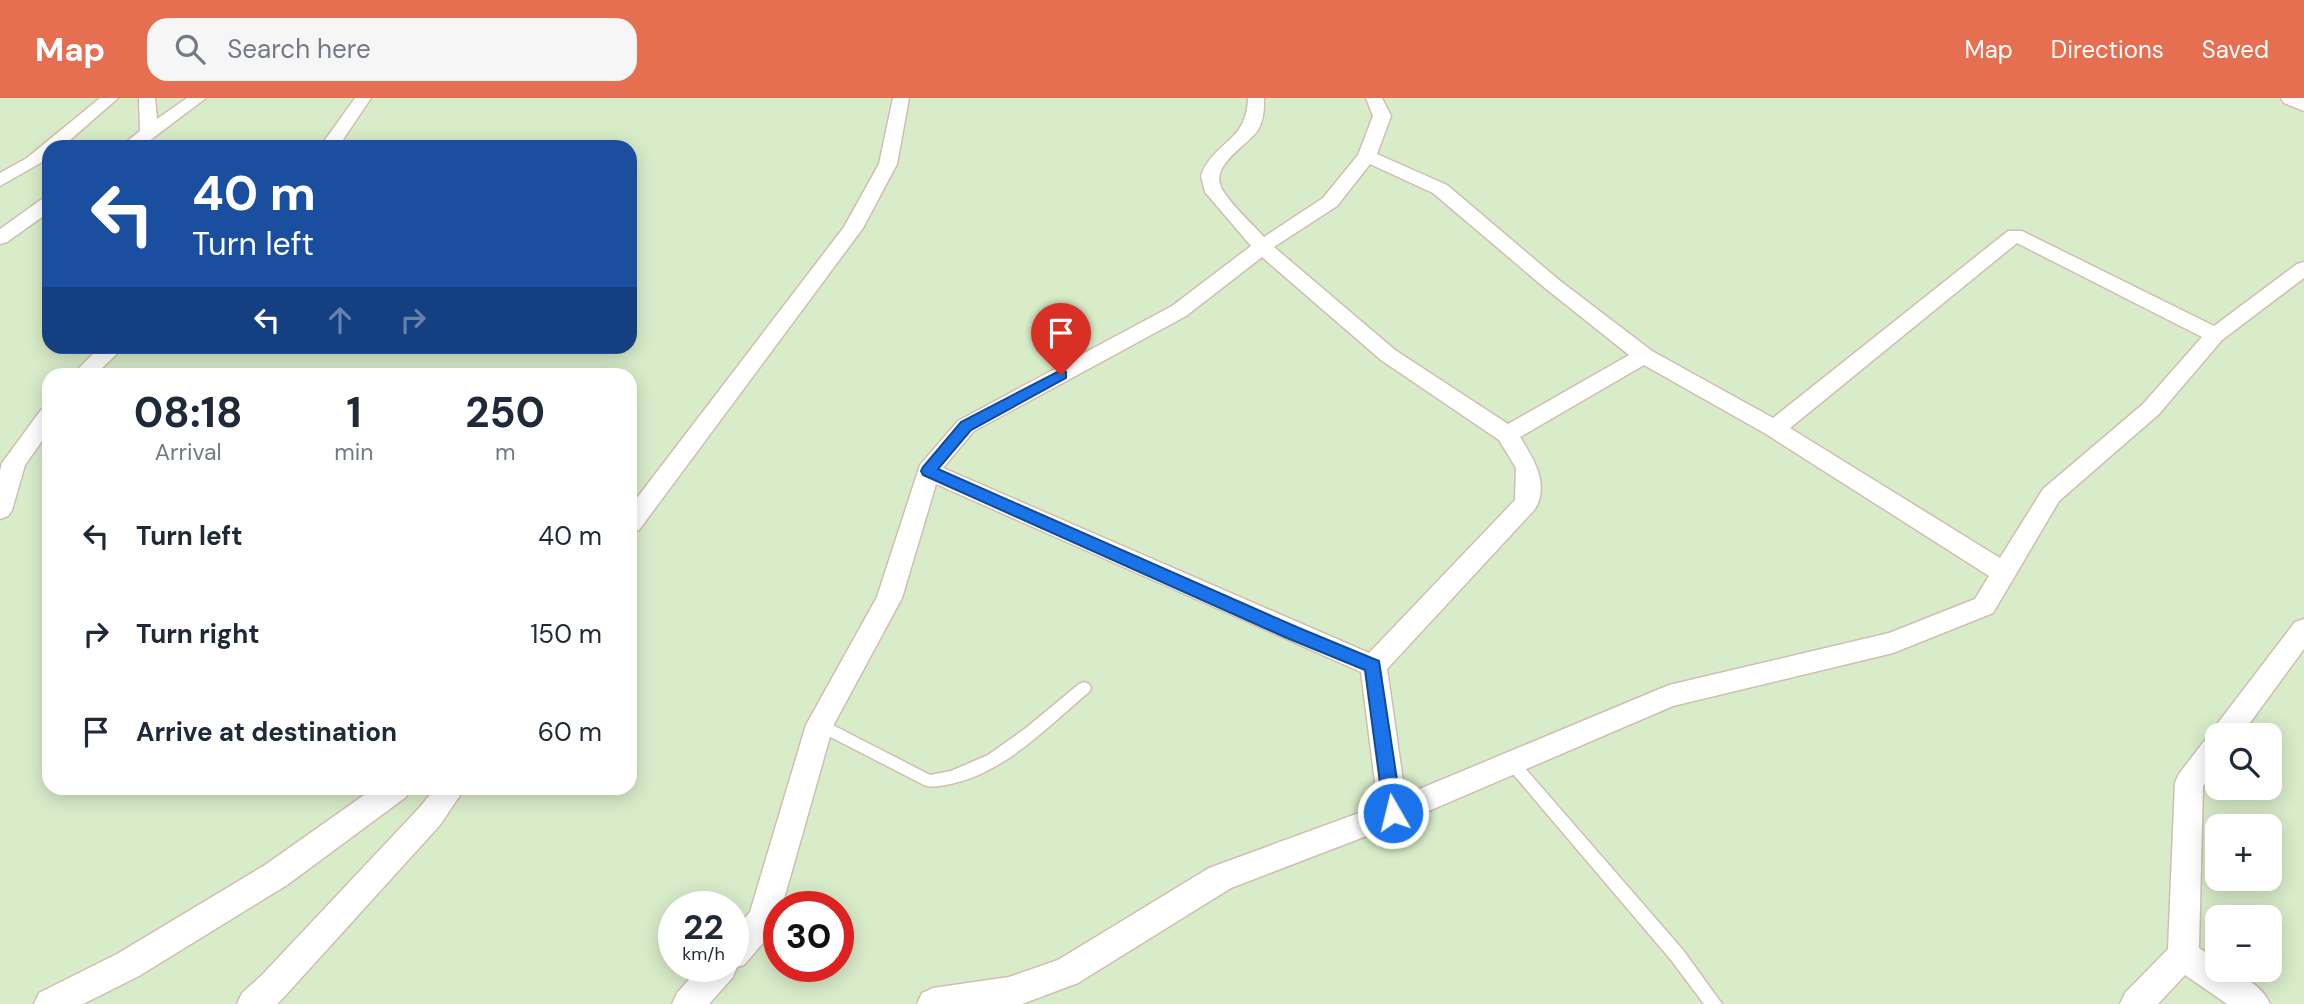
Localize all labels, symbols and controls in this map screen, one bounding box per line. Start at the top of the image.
search box [147,18,637,81]
text: Map [35,28,105,71]
icon: search [171,30,209,68]
text: Search here [227,32,371,66]
text: Map [1965,34,2013,65]
text: Directions [2051,34,2164,65]
text: Saved [2202,34,2269,65]
text: 40 m [192,161,316,225]
icon: left [77,168,168,259]
text: Turn left [192,223,314,265]
icon: left [248,301,286,339]
icon: ahead [321,301,359,339]
icon: right [394,301,432,339]
pin [1031,303,1091,375]
icon: arrive [1042,314,1080,352]
text: 08:18 [134,385,242,440]
text: 1 [346,385,362,440]
text: 250 [465,385,545,440]
text: Arrival [155,437,222,467]
text: min [334,437,373,467]
text: m [495,437,515,467]
icon: left [77,517,115,555]
text: Turn left [136,519,243,553]
text: 40 m [538,519,602,553]
icon: right [77,615,115,653]
text: Turn right [136,617,260,651]
text: 150 m [530,617,602,651]
icon: arrive [77,713,115,751]
text: Arrive at destination [136,715,397,749]
text: 60 m [538,715,602,749]
map controls [2205,723,2282,982]
button: search [2205,723,2282,800]
position arrow [1356,776,1430,850]
button: + [2205,814,2282,891]
speed limit sign: 30 [763,891,854,982]
text: 22 [683,904,724,950]
button: − [2205,905,2282,982]
text: km/h [682,942,725,966]

